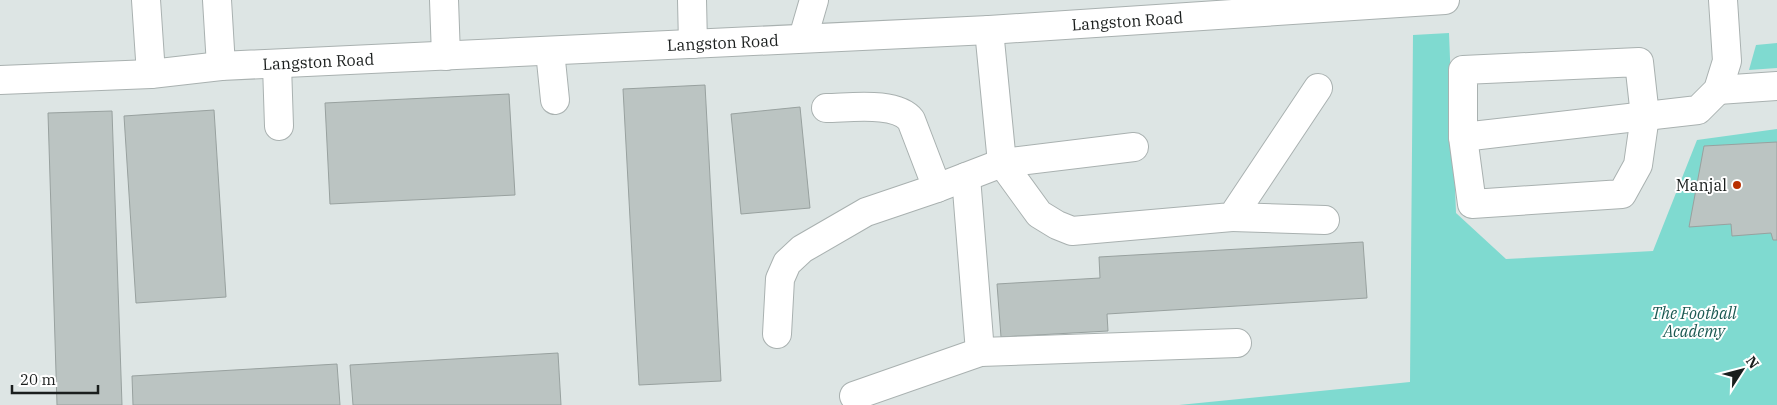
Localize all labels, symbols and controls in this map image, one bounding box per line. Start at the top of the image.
street label: Langston Road [1071,7,1184,35]
street label: Langston Road [667,30,779,55]
street label: Langston Road [262,49,375,74]
place label: Manjal [1676,175,1727,195]
marker: Manjal [1731,179,1743,191]
park label: The Football Academy [1651,303,1737,341]
north arrow [1717,345,1767,395]
text: N [1742,353,1763,372]
scale bar [12,362,99,394]
text: 20 m [20,370,56,389]

